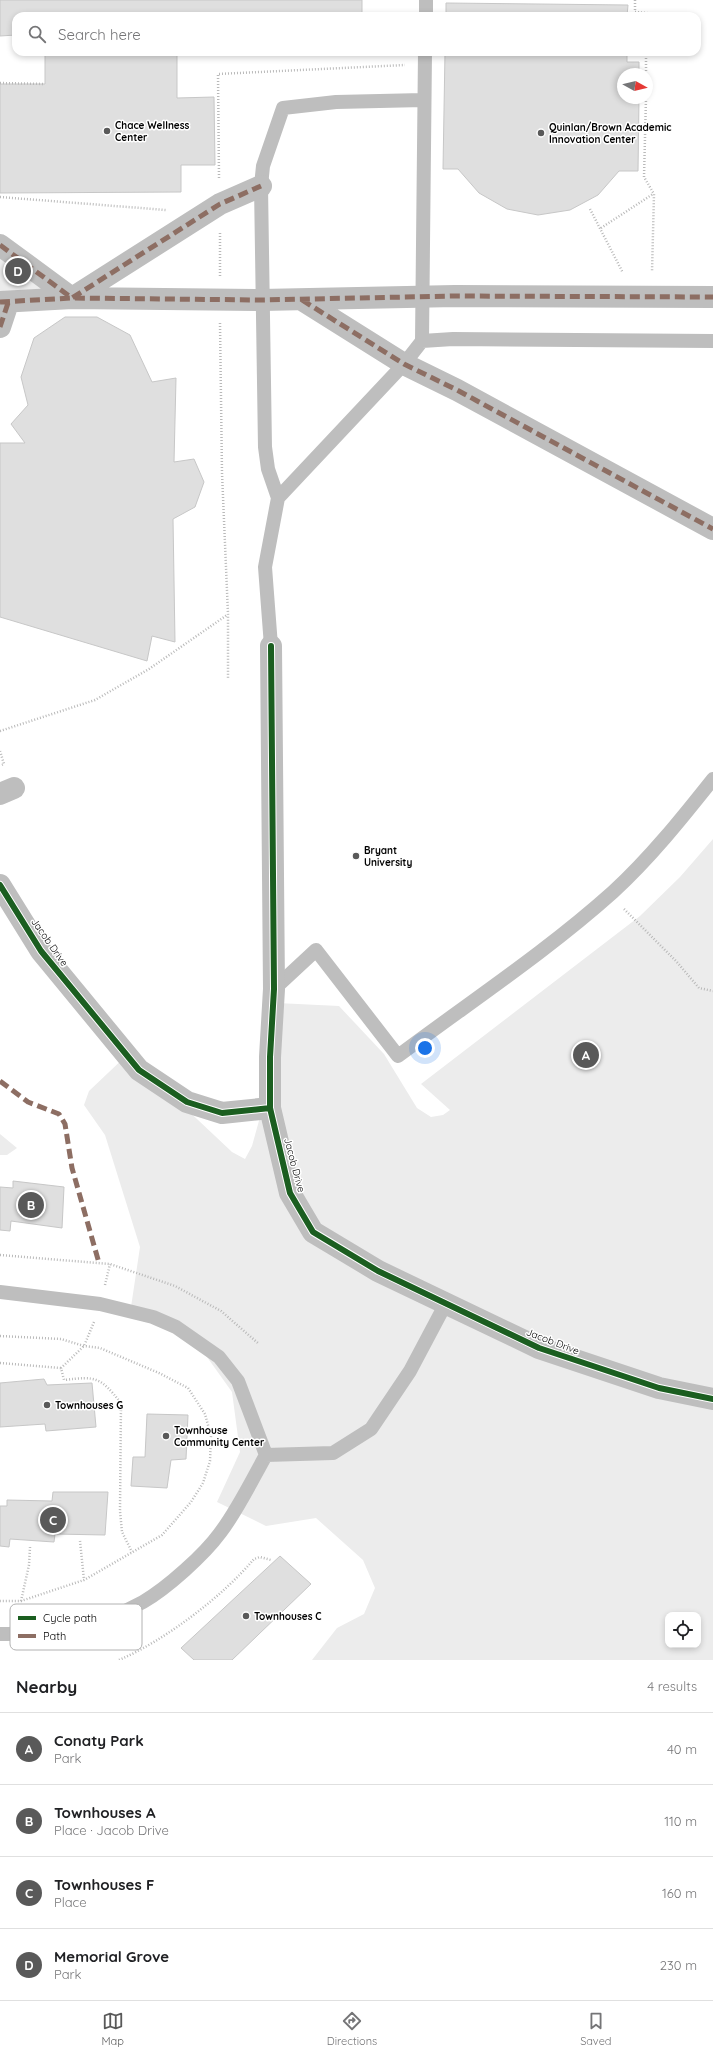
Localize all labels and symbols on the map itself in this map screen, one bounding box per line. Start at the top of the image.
north arrow [617,68,653,104]
place label: Chace Wellness Center [115,119,190,144]
place label: Quinlan/Brown Academic Innovation Center [549,121,672,146]
marker: Chace Wellness Center [102,126,112,136]
marker: Quinlan/Brown Academic Innovation Center [536,128,546,138]
pin: D [5,256,31,286]
place label: Bryant University [364,844,412,869]
marker: Bryant University [351,851,361,861]
street label: Jacob Drive [28,916,71,969]
your location [415,1038,435,1058]
pin: A [573,1040,599,1070]
street label: Jacob Drive [281,1136,308,1194]
pin: B [18,1190,44,1220]
street label: Jacob Drive [524,1325,582,1358]
place label: Townhouses G [55,1399,123,1412]
marker: Townhouses G [42,1400,52,1410]
place label: Townhouse Community Center [174,1424,265,1449]
marker: Townhouse Community Center [161,1431,171,1441]
pin: C [40,1505,66,1535]
legend [10,1604,142,1650]
place label: Townhouses C [254,1610,322,1623]
text: Cycle path [43,1611,97,1625]
marker: Townhouses C [241,1611,251,1621]
text: Path [43,1629,66,1643]

